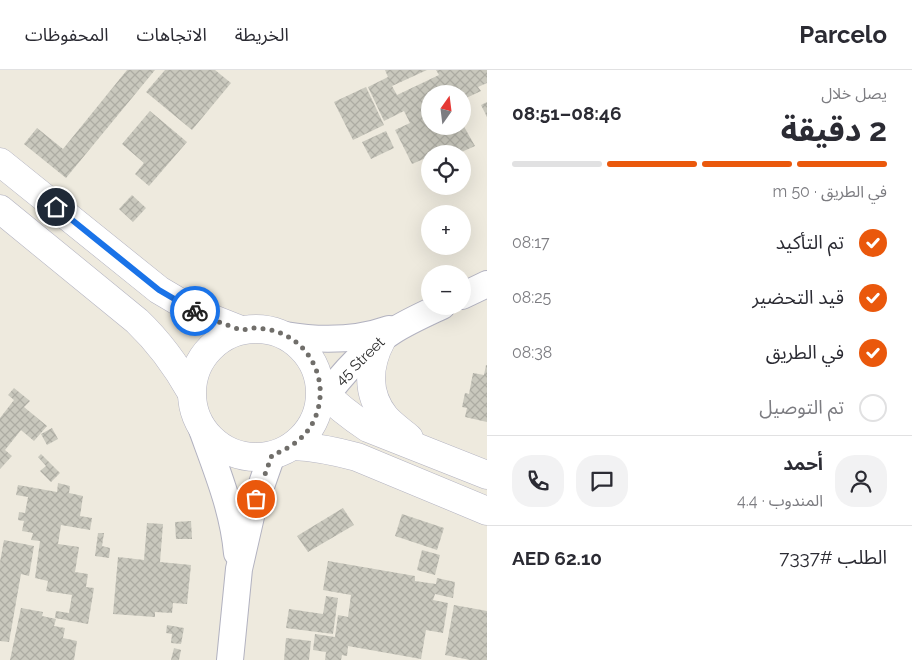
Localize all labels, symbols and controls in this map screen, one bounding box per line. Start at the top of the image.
text: Parcelo [799,20,887,49]
text: المحفوظات [25,24,109,45]
text: الاتجاهات [137,24,207,45]
text: الخريطة [235,24,289,45]
text: يصل خلال [821,84,887,103]
north arrow [421,85,471,135]
map controls [421,85,471,315]
text: 08:46–08:51 [512,102,621,124]
text: 2 دقيقة [781,111,887,148]
button: locate [421,145,471,195]
text: في الطريق · 50 m [773,182,887,201]
pin [35,186,77,228]
icon: home [42,193,70,221]
button: + [421,205,471,255]
icon: check [859,229,887,257]
text: تم التأكيد [776,231,844,253]
text: 08:17 [512,233,550,252]
button: − [421,265,471,315]
icon: check [859,284,887,312]
courier [170,286,220,336]
text: قيد التحضير [752,286,844,308]
text: 08:25 [512,288,551,307]
icon: bike [181,297,209,325]
street label: 45 Street [332,333,388,389]
icon: check [859,339,887,367]
text: في الطريق [766,341,844,363]
text: 08:38 [512,343,552,362]
text: تم التوصيل [759,396,844,418]
text: أحمد [783,452,823,474]
button: phone [512,455,564,507]
button: chat [576,455,628,507]
button: person [835,455,887,507]
pin [235,478,277,520]
icon: bag [242,485,270,513]
text: المندوب · 4.4 [737,491,823,510]
text: الطلب #7337 [779,546,887,568]
text: AED 62.10 [512,547,602,569]

